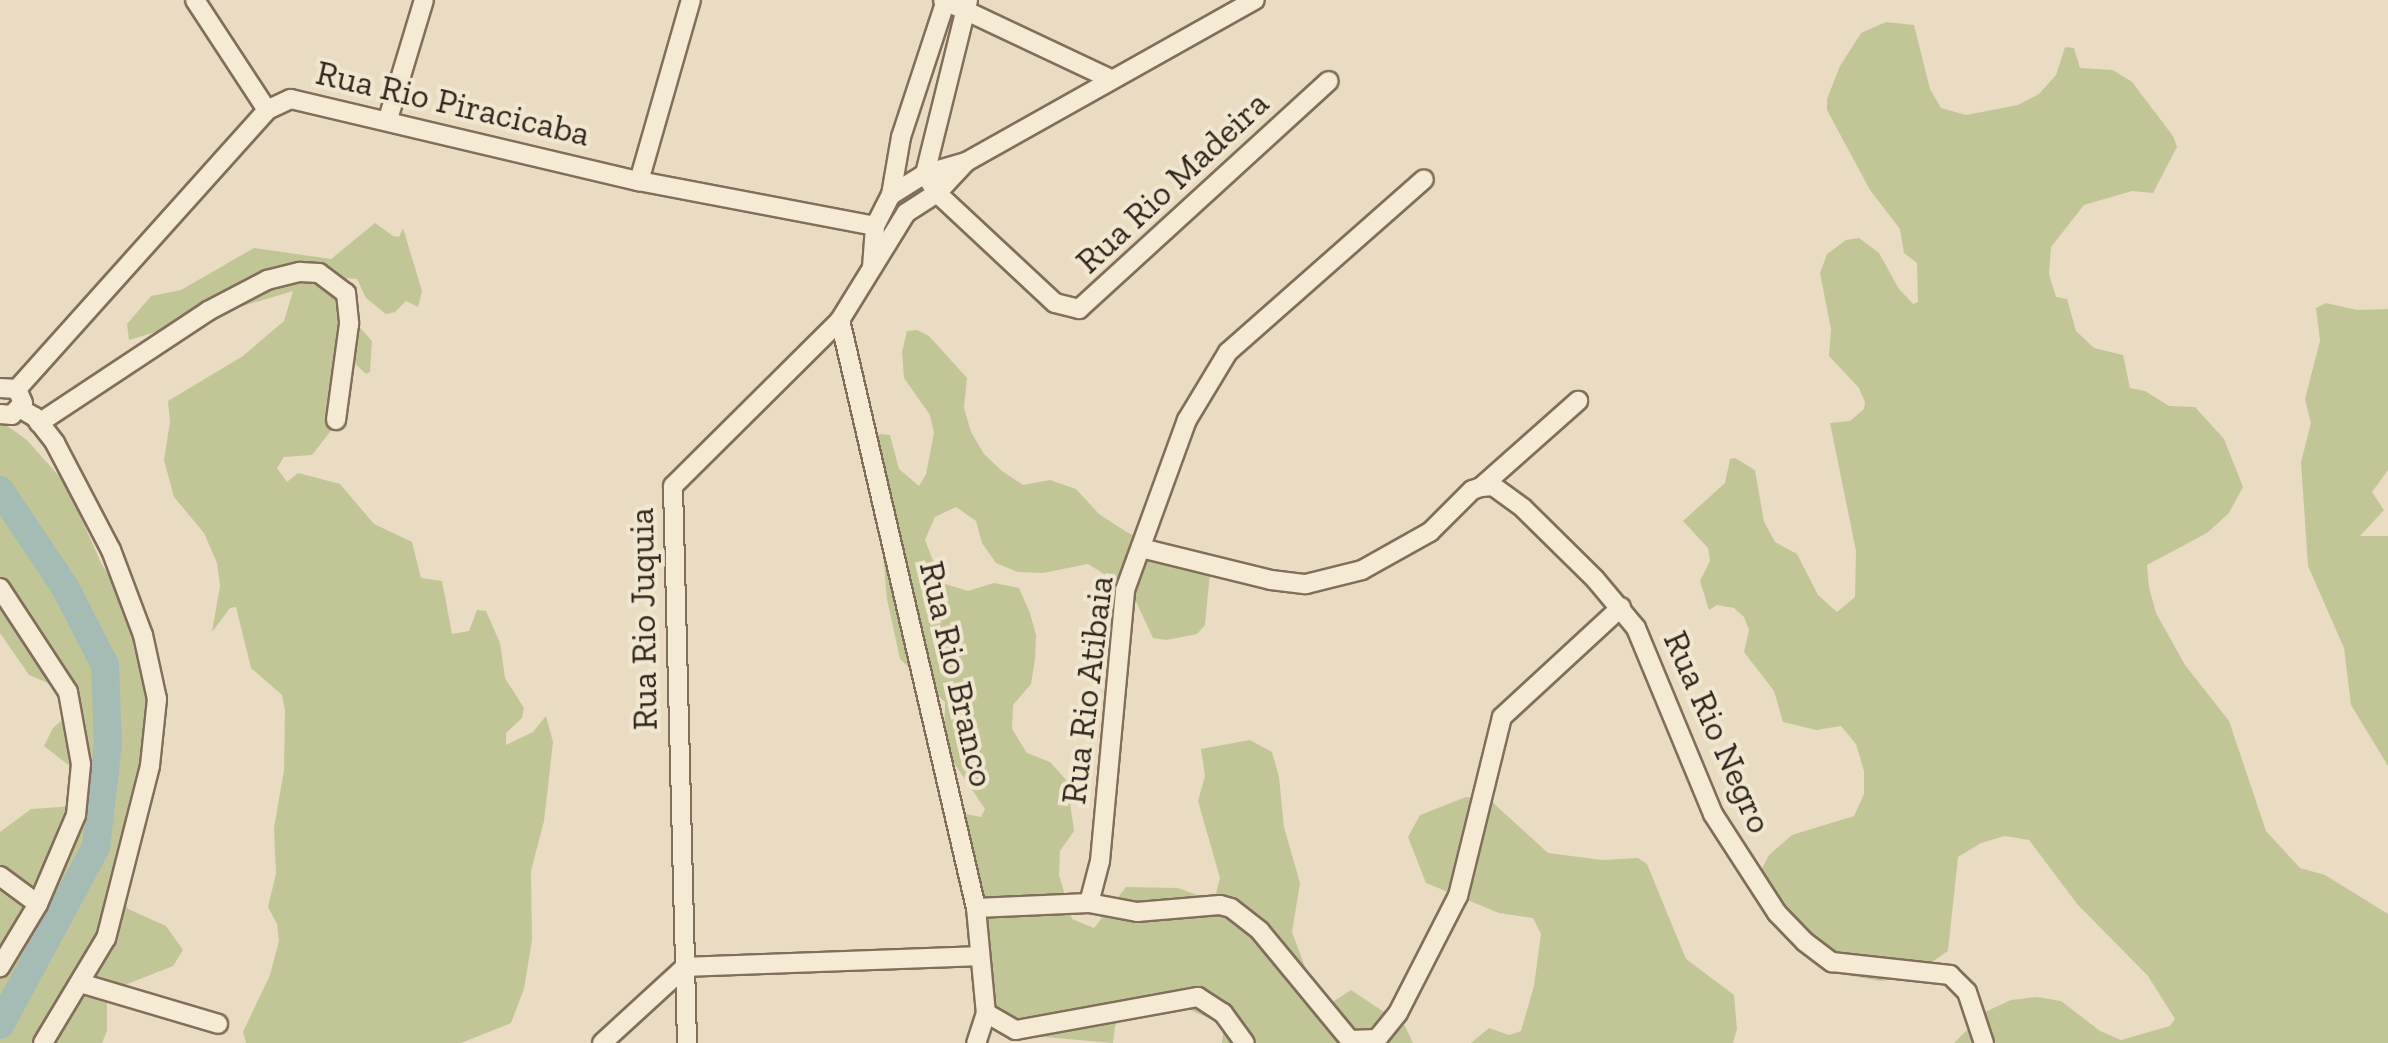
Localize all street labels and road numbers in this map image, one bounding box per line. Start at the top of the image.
street label: Rua Rio Piracicaba [312,51,594,155]
street label: Rua Rio Madeira [1067,82,1277,282]
street label: Rua Rio Juquia [620,507,666,731]
street label: Rua Rio Branco [911,557,1003,791]
street label: Rua Rio Atibaia [1052,573,1122,807]
street label: Rua Rio Negro [1655,624,1781,840]

